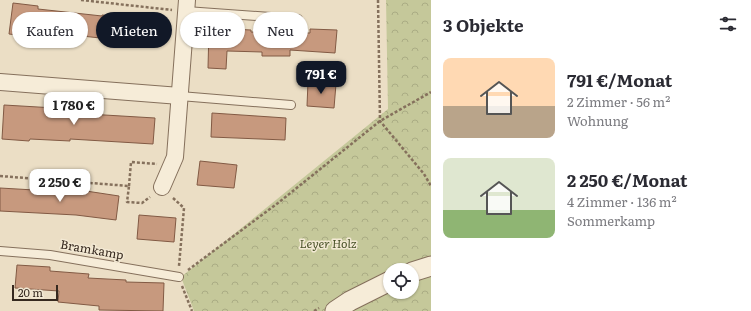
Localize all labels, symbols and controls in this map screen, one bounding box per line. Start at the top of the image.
chip: Kaufen [12,12,88,48]
chip: Mieten [96,12,172,48]
chip: Filter [180,12,245,48]
chip: Neu [253,12,308,48]
text: 3 Objekte [443,12,524,37]
icon: filters [717,13,739,35]
pin: 791 € [293,61,349,95]
text: 791 € [305,64,337,83]
text: 791 €/Monat [567,67,672,92]
icon: home [475,74,523,122]
pin: 1 780 € [37,92,111,126]
text: 2 Zimmer · 56 m² [567,92,670,111]
text: 1 780 € [53,95,95,114]
text: Wohnung [567,111,628,130]
text: 2 250 €/Monat [567,167,688,192]
pin: 2 250 € [23,169,97,203]
text: 2 250 € [38,172,82,191]
icon: home [475,174,523,222]
text: 4 Zimmer · 136 m² [567,192,677,211]
text: Sommerkamp [567,211,655,230]
park label: Leyer Holz [299,234,357,252]
street label: Bramkamp [59,235,125,263]
map controls [383,263,419,299]
button: locate [383,263,419,299]
scale bar [12,283,58,302]
text: 20 m [18,284,43,300]

